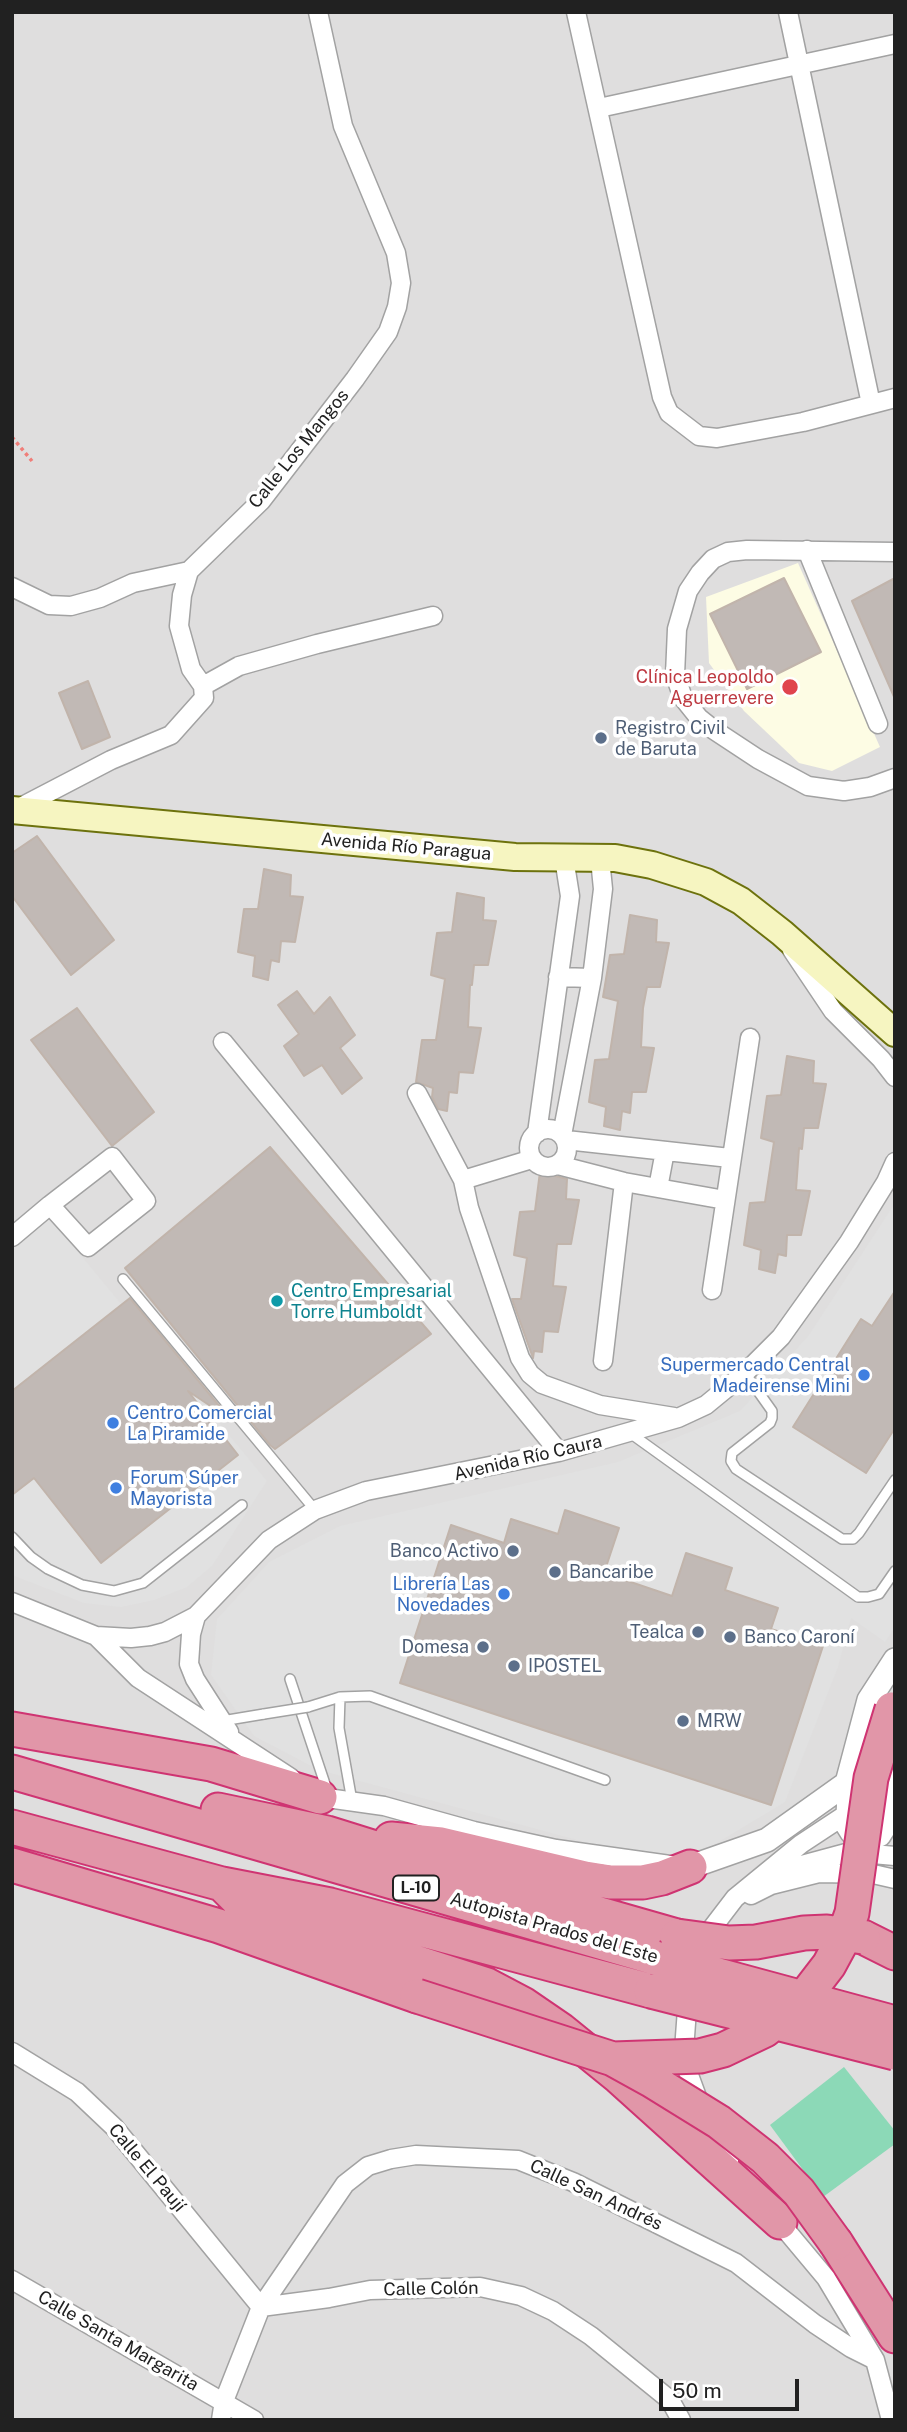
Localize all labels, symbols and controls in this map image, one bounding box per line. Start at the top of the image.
street label: Calle Los Mangos [244,385,354,513]
place label: Clínica Leopoldo Aguerrevere [636,666,774,708]
marker: Clínica Leopoldo Aguerrevere [780,677,800,697]
place label: Registro Civil de Baruta [615,717,726,760]
marker: Registro Civil de Baruta [593,730,609,746]
street label: Avenida Río Paragua [320,829,492,865]
place label: Centro Empresarial Torre Humboldt [291,1280,452,1322]
marker: Centro Empresarial Torre Humboldt [269,1293,285,1309]
place label: Supermercado Central Madeirense Mini [660,1354,850,1396]
marker: Supermercado Central Madeirense Mini [856,1367,872,1383]
place label: Centro Comercial La Piramide [127,1402,273,1444]
marker: Centro Comercial La Piramide [105,1415,121,1431]
street label: Avenida Río Caura [452,1430,604,1486]
place label: Forum Súper Mayorista [130,1467,239,1510]
marker: Forum Súper Mayorista [108,1480,124,1496]
place label: Banco Activo [390,1540,499,1562]
marker: Banco Activo [505,1543,521,1559]
place label: Bancaribe [569,1561,654,1583]
marker: Bancaribe [547,1564,563,1580]
place label: Librería Las Novedades [392,1573,490,1616]
marker: Librería Las Novedades [496,1586,512,1602]
place label: Tealca [630,1621,684,1643]
marker: Tealca [690,1624,706,1640]
place label: Banco Caroní [744,1626,855,1648]
marker: Banco Caroní [722,1629,738,1645]
place label: Domesa [402,1636,469,1658]
marker: Domesa [475,1639,491,1655]
place label: IPOSTEL [528,1655,602,1677]
marker: IPOSTEL [506,1658,522,1674]
place label: MRW [697,1710,742,1732]
marker: MRW [675,1713,691,1729]
road number: L-10 [393,1876,439,1900]
street label: Autopista Prados del Este [447,1888,661,1968]
street label: Calle El Paují [104,2119,190,2217]
street label: Calle San Andrés [526,2155,666,2235]
street label: Calle Colón [383,2277,479,2301]
street label: Calle Santa Margarita [34,2286,202,2396]
scale bar [662,2366,802,2410]
text: 50 m [672,2378,722,2403]

